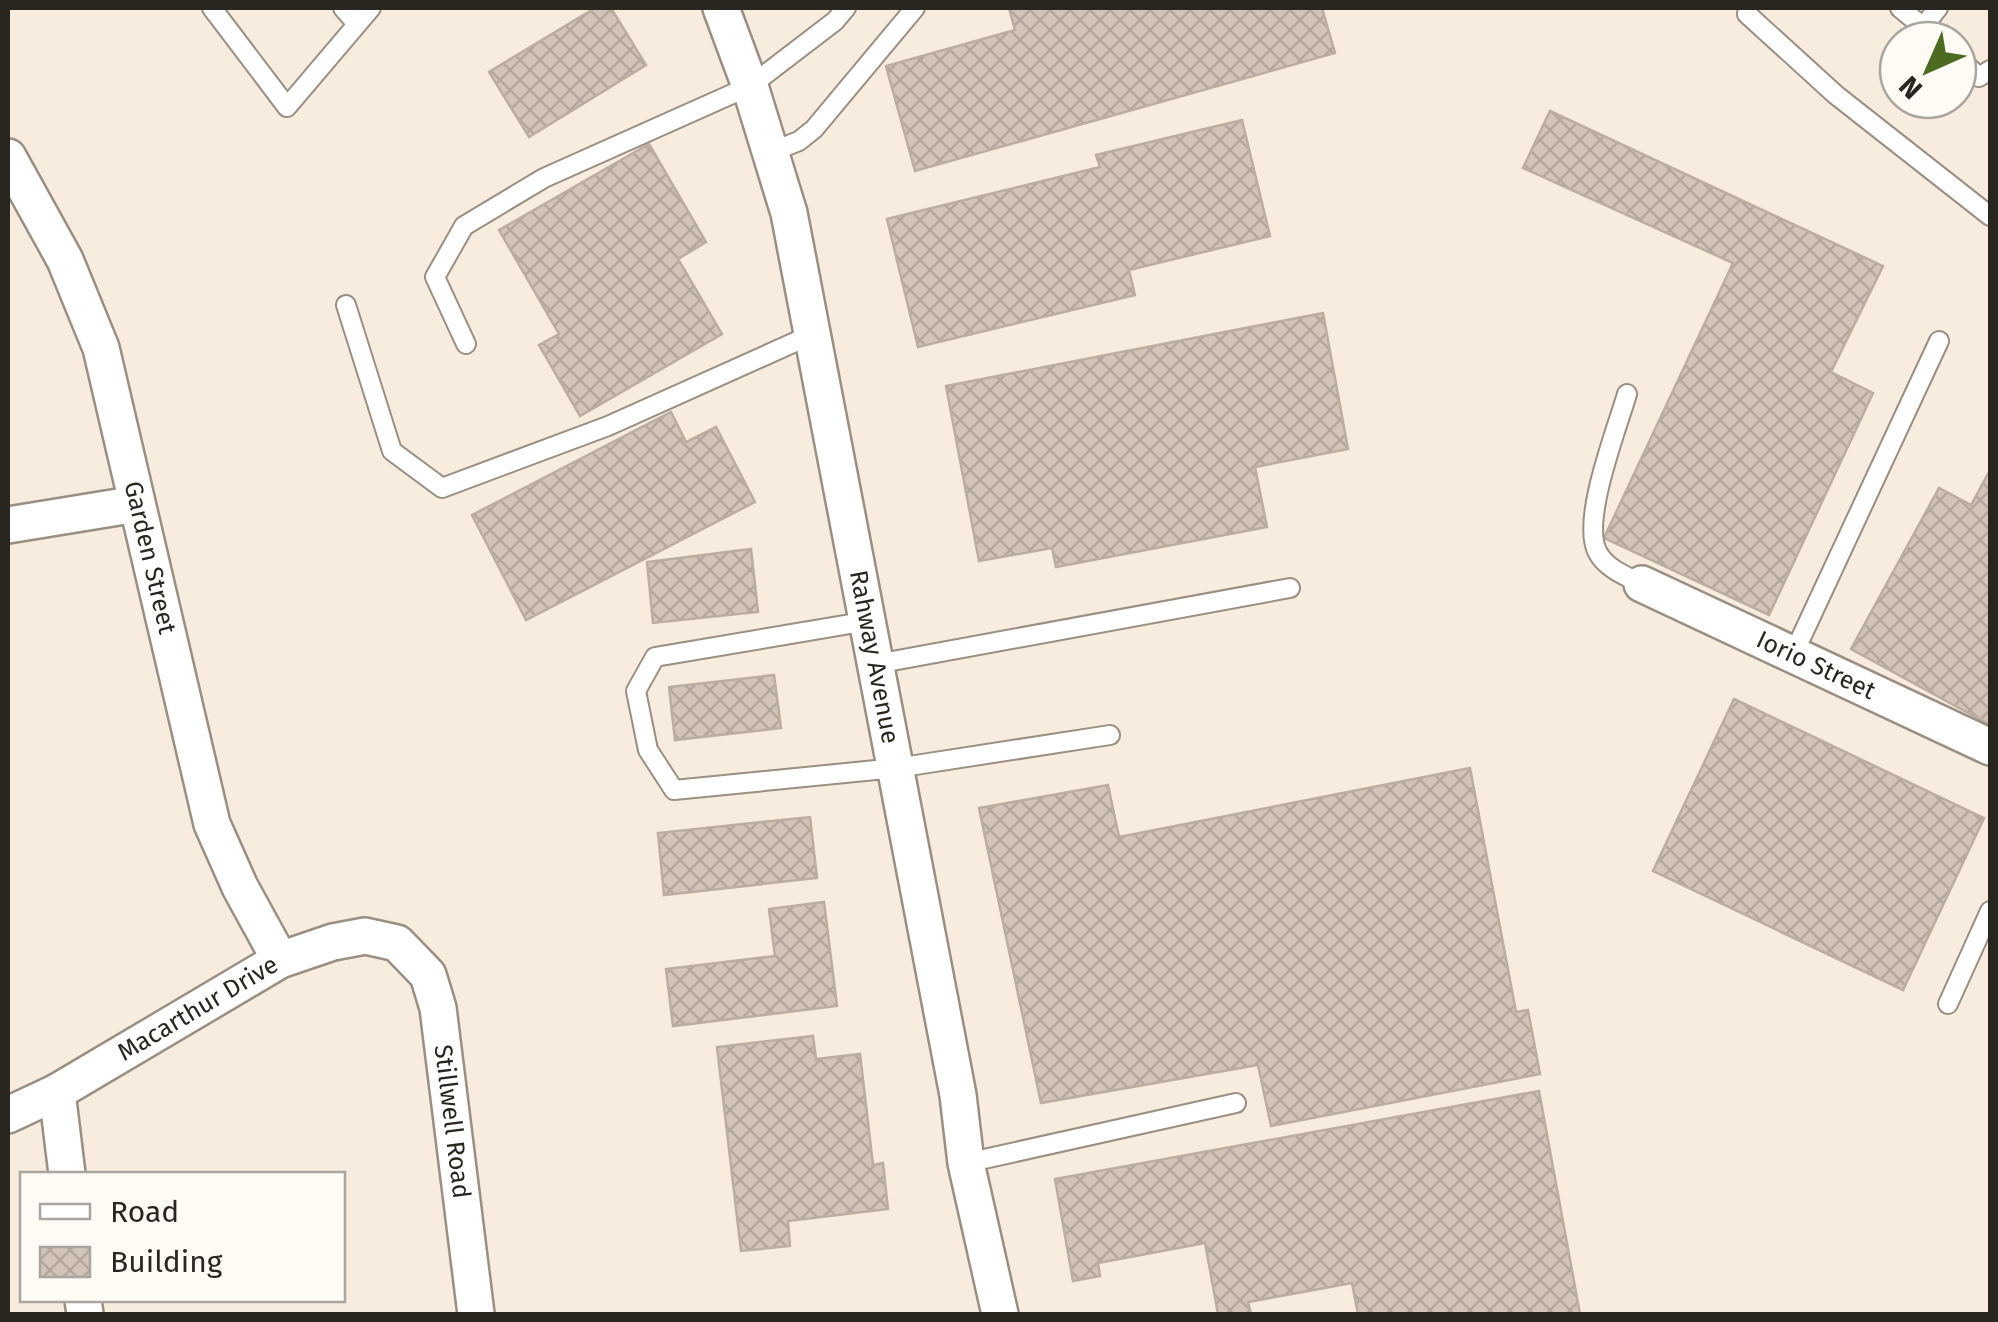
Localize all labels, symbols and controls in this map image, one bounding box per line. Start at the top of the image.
north arrow [1878,20,1978,120]
text: N [1892,69,1929,106]
street label: Garden Street [118,478,182,638]
street label: Rahway Avenue [843,568,905,746]
street label: Iorio Street [1752,625,1881,707]
street label: Macarthur Drive [112,949,284,1068]
street label: Stillwell Road [428,1043,477,1200]
legend [20,1172,345,1302]
text: Road [110,1194,179,1230]
text: Building [110,1244,223,1280]

